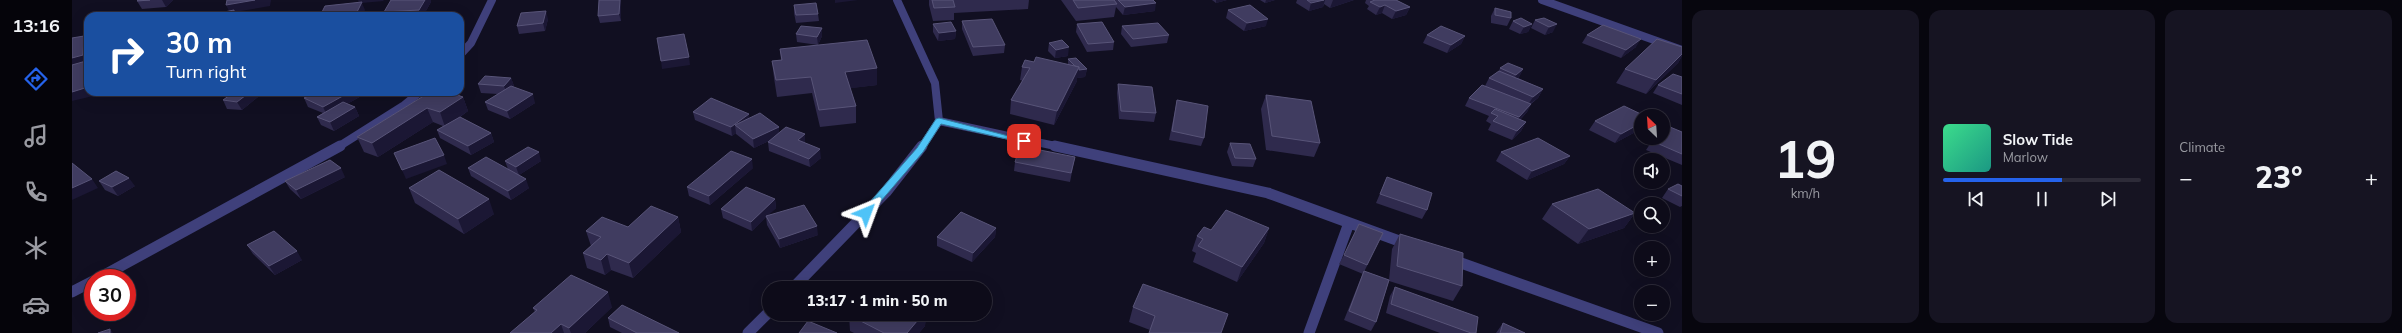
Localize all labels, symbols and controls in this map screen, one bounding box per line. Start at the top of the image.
text: 13:16 [12,14,60,37]
text: 30 m [166,25,232,60]
icon: right [100,28,152,80]
text: Turn right [166,60,246,83]
icon: directions [22,65,50,93]
north arrow [1634,109,1670,145]
map controls [1634,109,1670,321]
icon: music [22,122,50,150]
pin [1007,124,1041,158]
text: 19 [1774,126,1837,191]
icon: arrive [1013,130,1035,152]
text: Slow Tide [2003,130,2073,149]
text: Climate [2179,139,2225,155]
text: Marlow [2003,149,2048,165]
button: sound [1634,153,1670,189]
text: 23° [2255,158,2302,196]
text: − [2179,164,2193,192]
text: + [2365,164,2378,192]
icon: phone [22,178,50,206]
text: km/h [1791,185,1820,201]
icon: previous [1965,188,1987,210]
icon: pause [2031,188,2053,210]
icon: next [2097,188,2119,210]
position arrow [845,192,887,234]
button: search [1634,197,1670,233]
icon: climate [22,234,50,262]
button: + [1634,241,1670,277]
speed limit sign: 30 [84,269,136,321]
button: − [1634,285,1670,321]
icon: car [22,291,50,319]
text: 13:17 · 1 min · 50 m [807,291,947,310]

